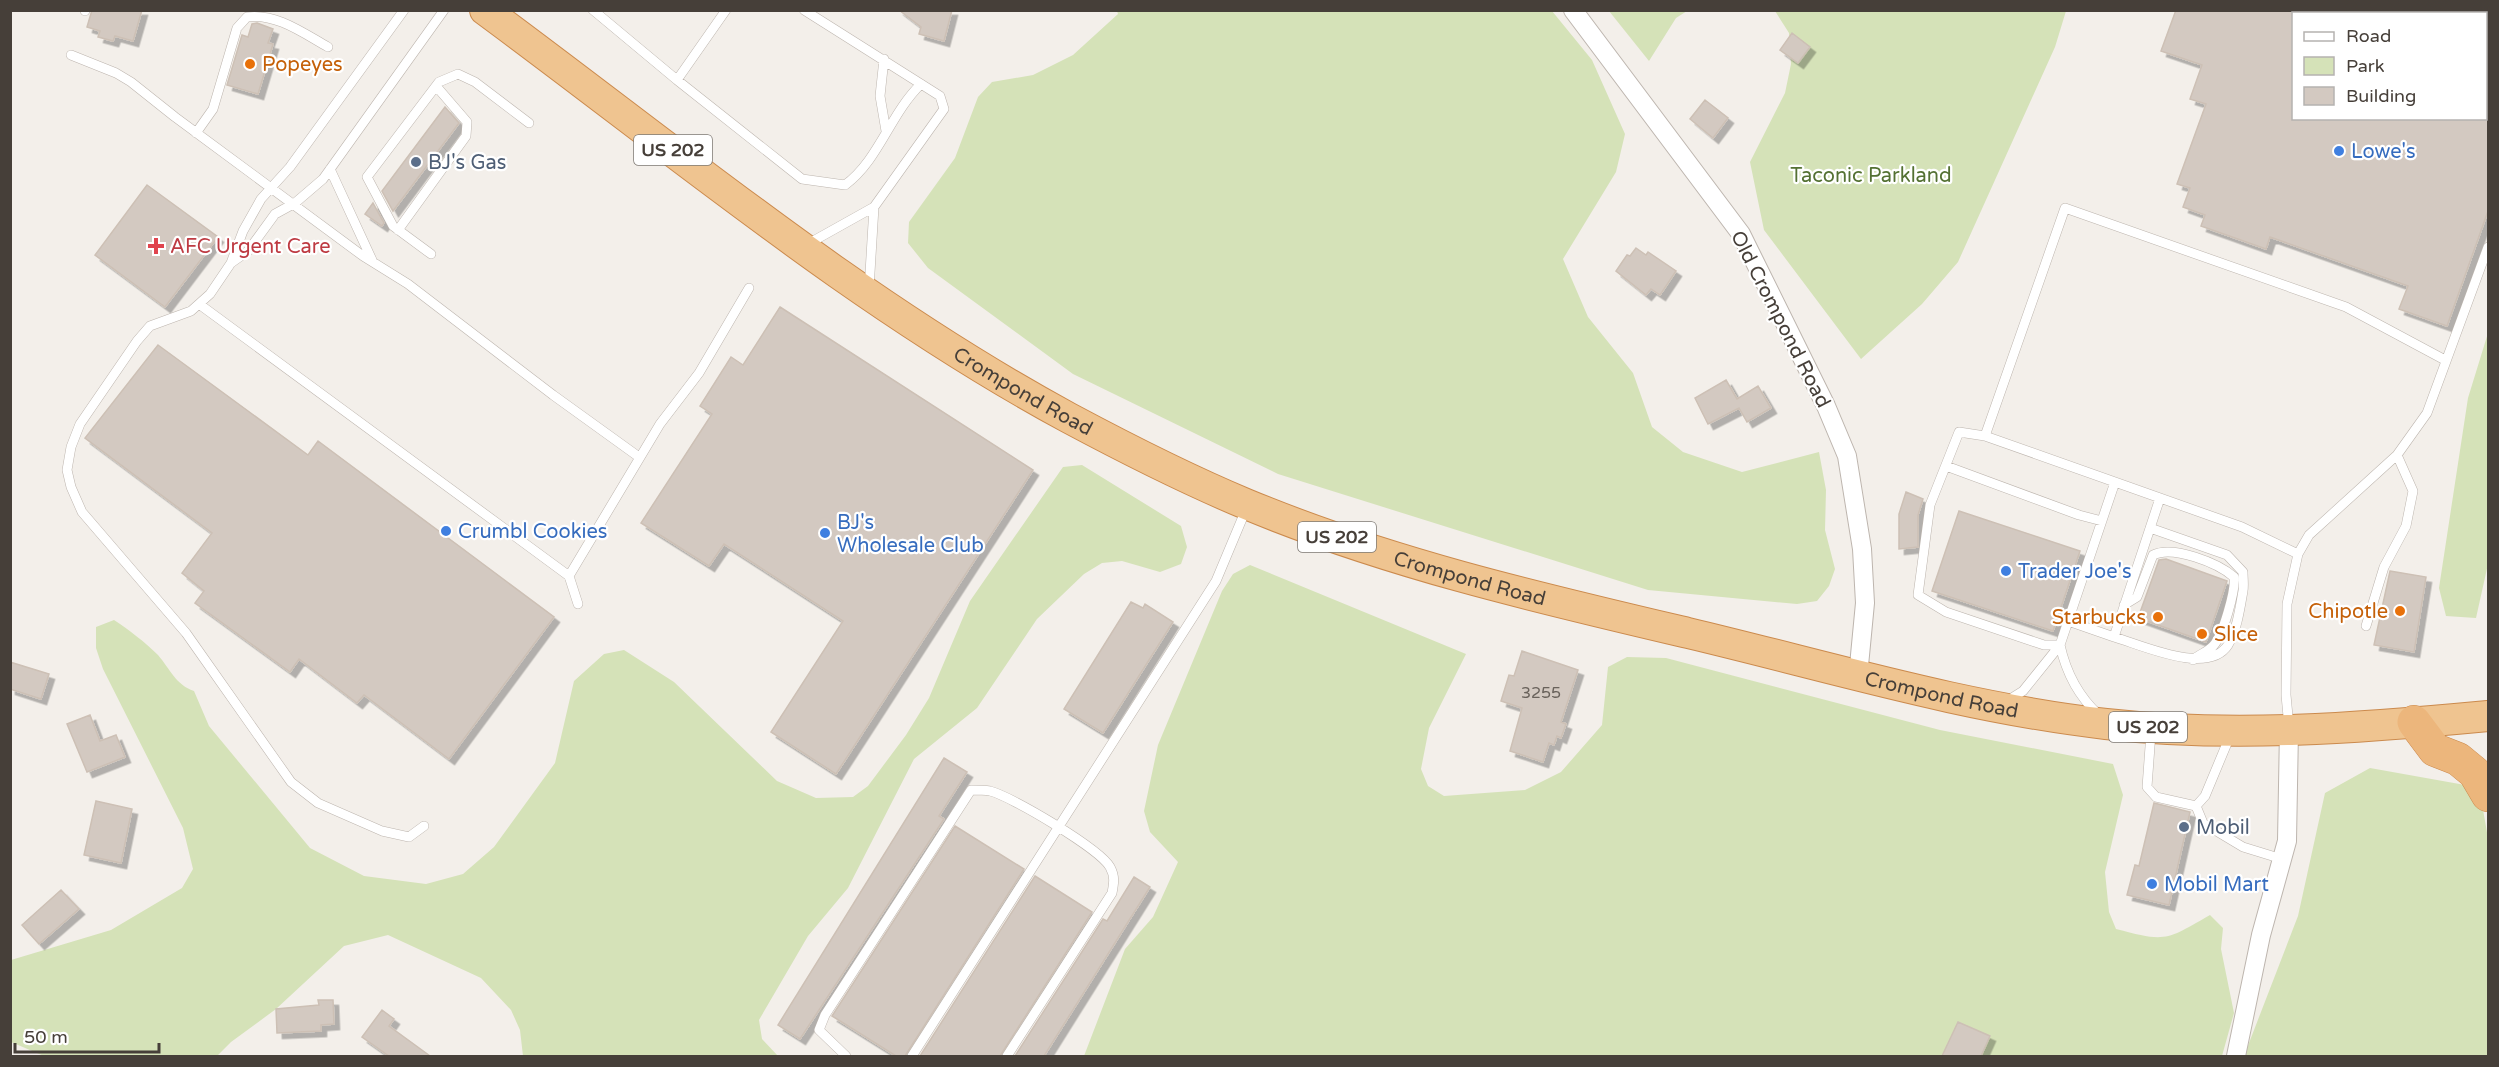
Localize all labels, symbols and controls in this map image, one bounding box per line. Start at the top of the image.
legend [2292,12,2487,120]
text: Road [2346,25,2391,47]
place label: Popeyes [262,53,343,77]
text: Park [2346,55,2385,77]
marker: Popeyes [243,57,257,71]
text: Building [2346,85,2416,107]
road number: US 202 [634,135,712,165]
place label: Lowe's [2351,140,2416,164]
marker: Lowe's [2332,144,2346,158]
place label: BJ's Gas [428,151,506,175]
marker: BJ's Gas [409,155,423,169]
park label: Taconic Parkland [1790,164,1952,188]
street label: Old Crompond Road [1725,227,1835,412]
place label: AFC Urgent Care [170,235,330,259]
marker: AFC Urgent Care [147,237,165,255]
street label: Crompond Road [949,342,1096,441]
place label: BJ's Wholesale Club [837,511,984,558]
place label: Crumbl Cookies [458,520,607,544]
road number: US 202 [1298,522,1376,552]
marker: Crumbl Cookies [439,524,453,538]
marker: BJ's Wholesale Club [818,526,832,540]
street label: Crompond Road [1391,547,1548,611]
place label: Trader Joe's [2018,560,2132,584]
marker: Trader Joe's [1999,564,2013,578]
place label: Chipotle [2308,600,2388,624]
marker: Chipotle [2393,604,2407,618]
place label: Starbucks [2052,606,2146,630]
marker: Starbucks [2151,610,2165,624]
place label: Slice [2214,623,2258,647]
marker: Slice [2195,627,2209,641]
street label: Crompond Road [1862,667,2020,724]
house number: 3255 [1521,683,1561,703]
road number: US 202 [2109,712,2187,742]
place label: Mobil [2196,816,2250,840]
marker: Mobil [2177,820,2191,834]
place label: Mobil Mart [2164,873,2269,897]
marker: Mobil Mart [2145,877,2159,891]
scale bar [15,1016,159,1054]
text: 50 m [24,1026,68,1048]

